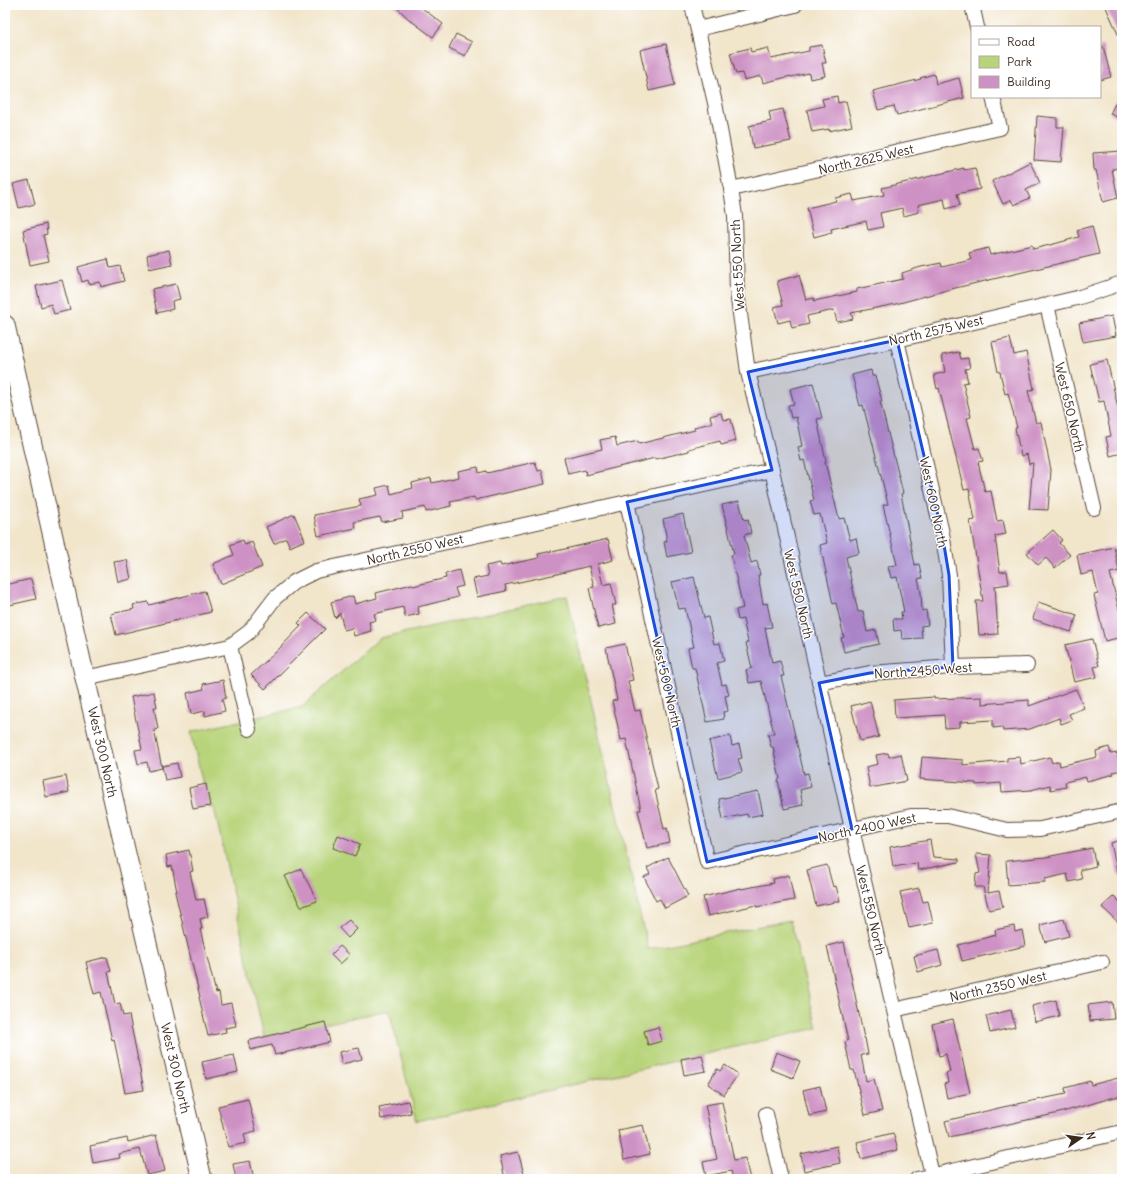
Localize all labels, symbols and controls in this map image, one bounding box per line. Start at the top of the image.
legend [971,26,1101,98]
text: Road [1007,34,1035,49]
text: Park [1007,54,1032,69]
text: Building [1007,74,1051,89]
street label: North 2625 West [817,140,916,179]
street label: West 550 North [727,218,748,311]
street label: North 2575 West [887,311,986,350]
street label: West 650 North [1051,361,1088,454]
street label: West 600 North [916,455,952,550]
street label: North 2550 West [365,530,466,569]
street label: West 550 North [780,548,817,641]
street label: West 500 North [648,635,685,730]
street label: North 2450 West [873,659,973,682]
street label: West 300 North [84,705,121,800]
street label: North 2400 West [817,809,918,846]
street label: West 550 North [852,864,889,957]
street label: North 2350 West [948,967,1049,1006]
street label: West 300 North [157,1021,194,1116]
north arrow [1061,1118,1101,1158]
text: N [1083,1130,1098,1141]

